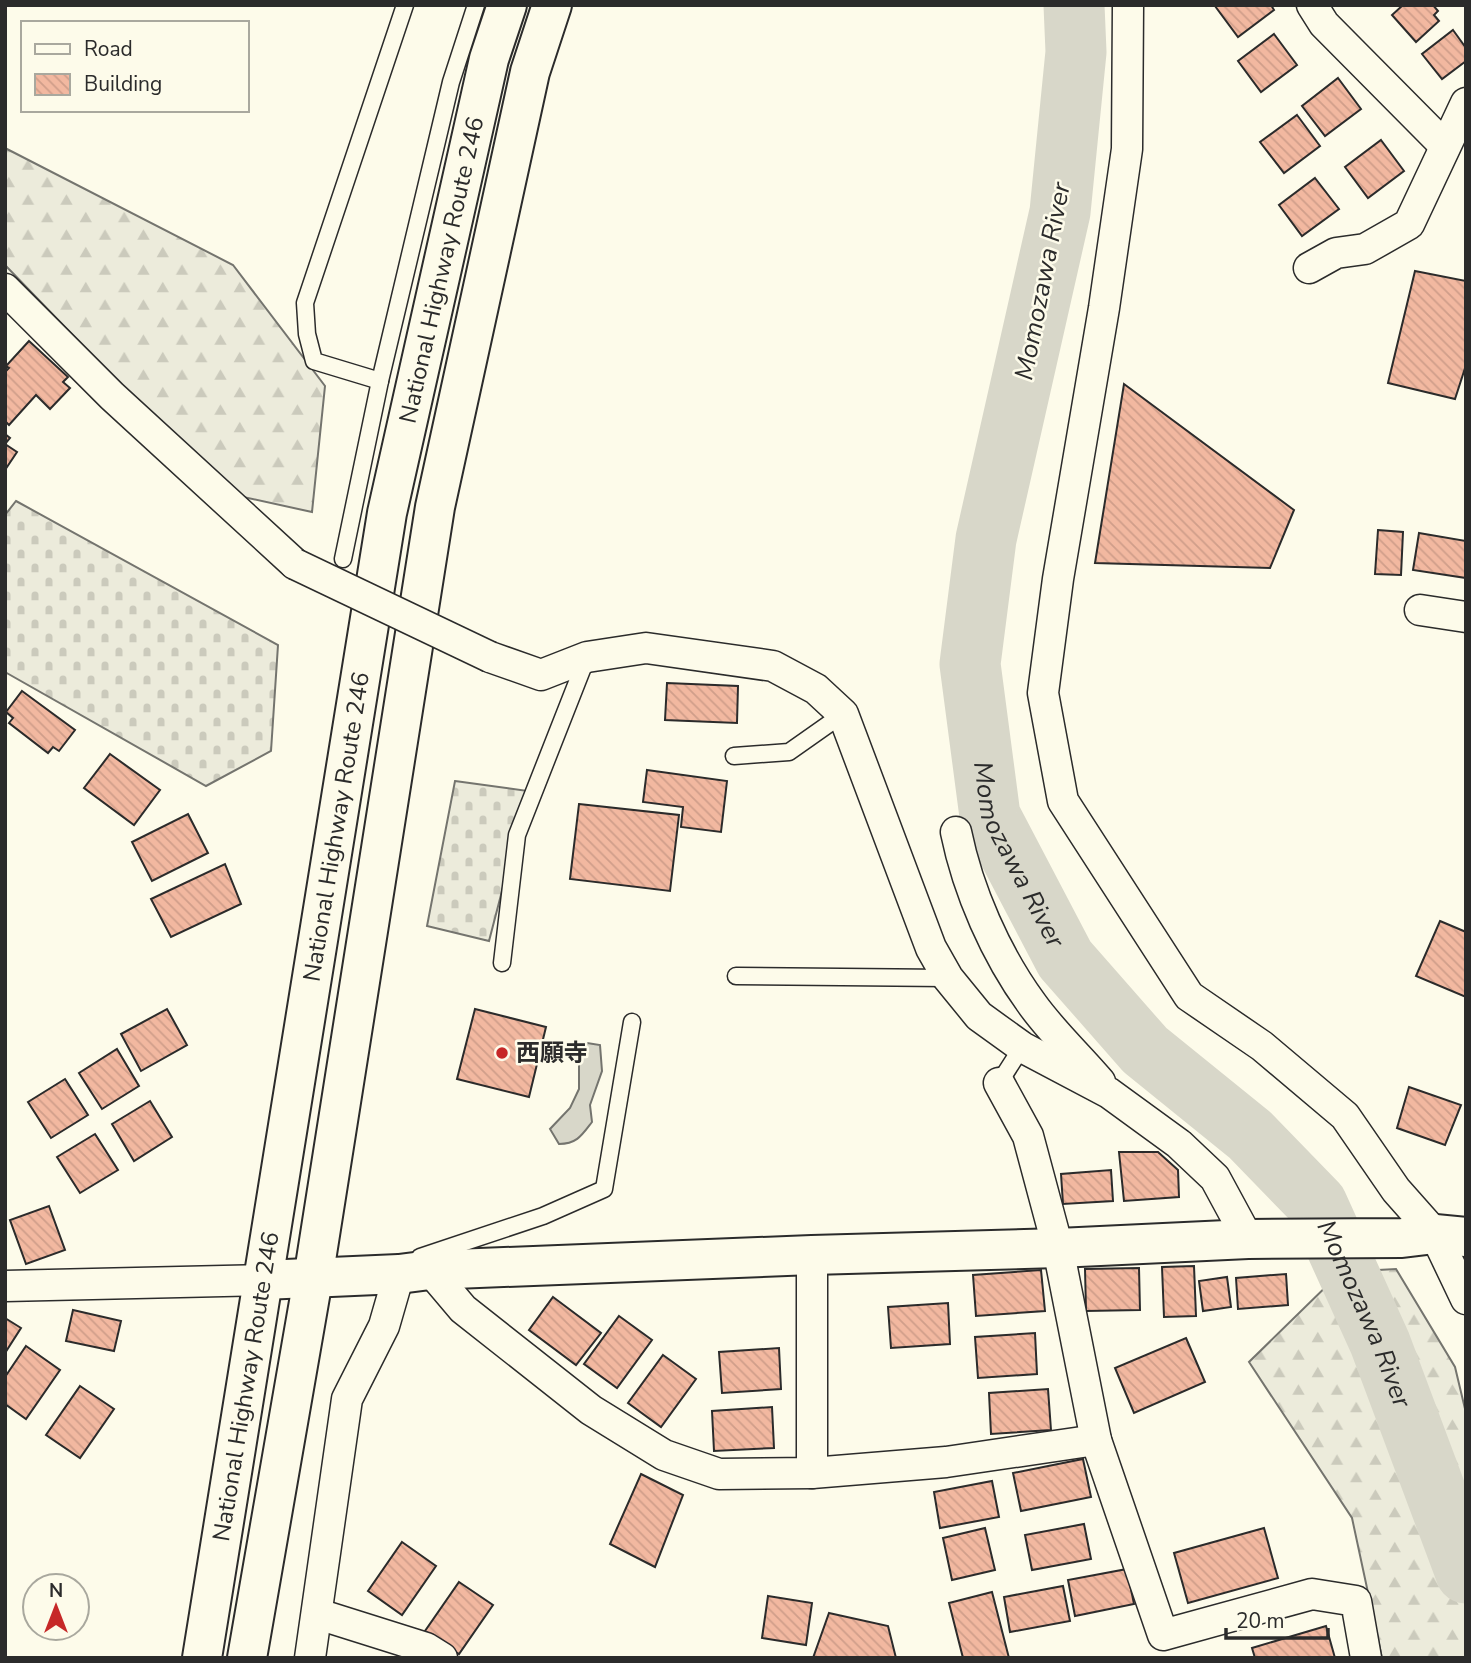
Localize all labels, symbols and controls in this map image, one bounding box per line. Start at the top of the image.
legend [21,21,248,112]
text: Road [84,35,133,63]
text: Building [84,70,162,98]
street label: National Highway Route 246 [392,114,492,426]
water label: Momozawa River [1006,179,1079,383]
street label: National Highway Route 246 [296,670,377,984]
water label: Momozawa River [965,759,1073,954]
place label: 西願寺 [516,1037,588,1069]
marker: 西願寺 [494,1045,510,1061]
water label: Momozawa River [1309,1215,1420,1413]
street label: National Highway Route 246 [205,1229,287,1544]
north arrow [21,1572,91,1642]
text: N [49,1578,63,1604]
scale bar [1226,1596,1328,1640]
text: 20 m [1236,1607,1285,1635]

